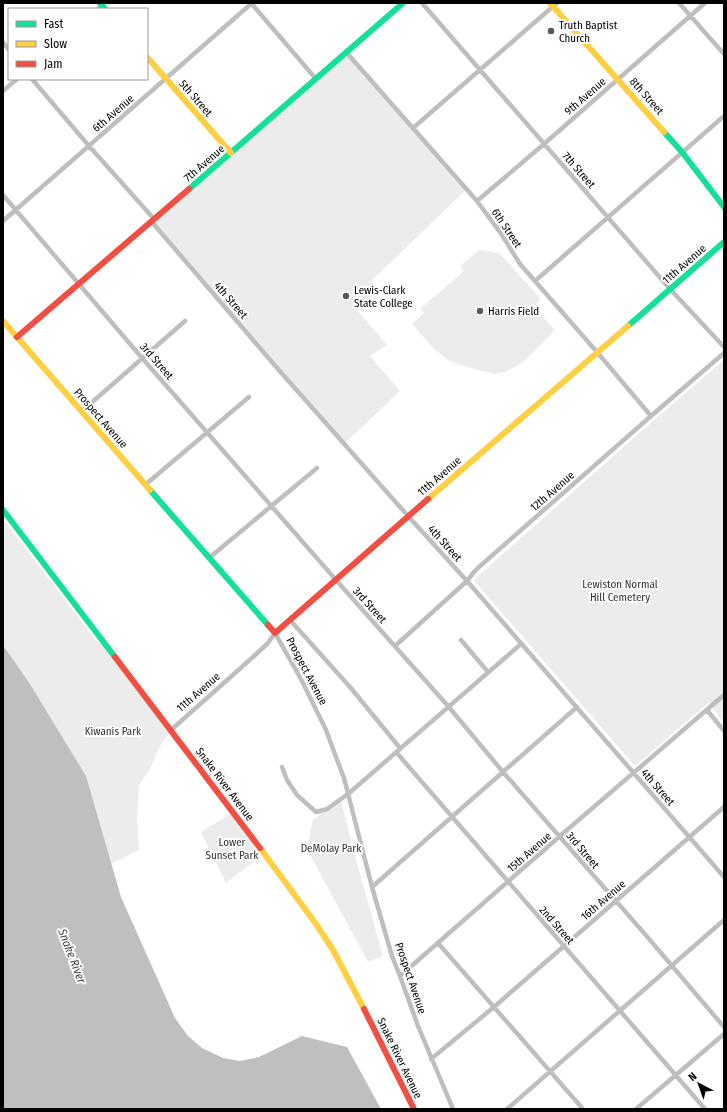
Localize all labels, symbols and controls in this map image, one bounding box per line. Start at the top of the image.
legend [8,8,148,80]
text: Fast [44,17,63,31]
place label: Truth Baptist Church [559,19,618,45]
marker: Truth Baptist Church [546,26,556,36]
text: Slow [44,37,67,51]
text: Jam [44,57,62,71]
street label: 9th Avenue [562,75,609,118]
street label: 8th Street [627,75,666,118]
street label: 5th Street [176,77,215,119]
street label: 6th Avenue [90,92,137,135]
street label: 7th Avenue [181,142,227,185]
street label: 7th Street [559,150,598,191]
street label: 6th Street [489,206,525,251]
street label: 11th Avenue [660,242,709,287]
street label: 4th Street [211,279,250,322]
place label: Lewis-Clark State College [354,284,413,310]
marker: Lewis-Clark State College [341,291,351,301]
place label: Harris Field [488,305,539,318]
marker: Harris Field [475,306,485,316]
street label: 3rd Street [137,340,176,383]
street label: Prospect Avenue [71,386,130,451]
street label: 11th Avenue [415,454,464,499]
street label: 12th Avenue [528,469,577,514]
street label: 4th Street [425,523,465,564]
park label: Lewiston Normal Hill Cemetery [582,578,658,604]
street label: 3rd Street [350,585,389,626]
street label: Prospect Avenue [283,635,330,707]
street label: 11th Avenue [174,670,223,715]
park label: Kiwanis Park [85,725,142,738]
street label: Snake River Avenue [193,745,256,823]
street label: 4th Street [638,766,677,809]
street label: 3rd Street [563,829,602,872]
street label: 15th Avenue [505,830,554,875]
park label: Lower Sunset Park [206,836,259,862]
park label: DeMolay Park [301,842,362,855]
street label: 16th Avenue [578,878,628,923]
street label: 2nd Street [537,904,577,947]
water label: Snake River [55,926,89,986]
street label: Prospect Avenue [392,941,429,1016]
street label: Snake River Avenue [374,1016,425,1101]
north arrow [679,1064,719,1104]
text: N [686,1070,700,1084]

